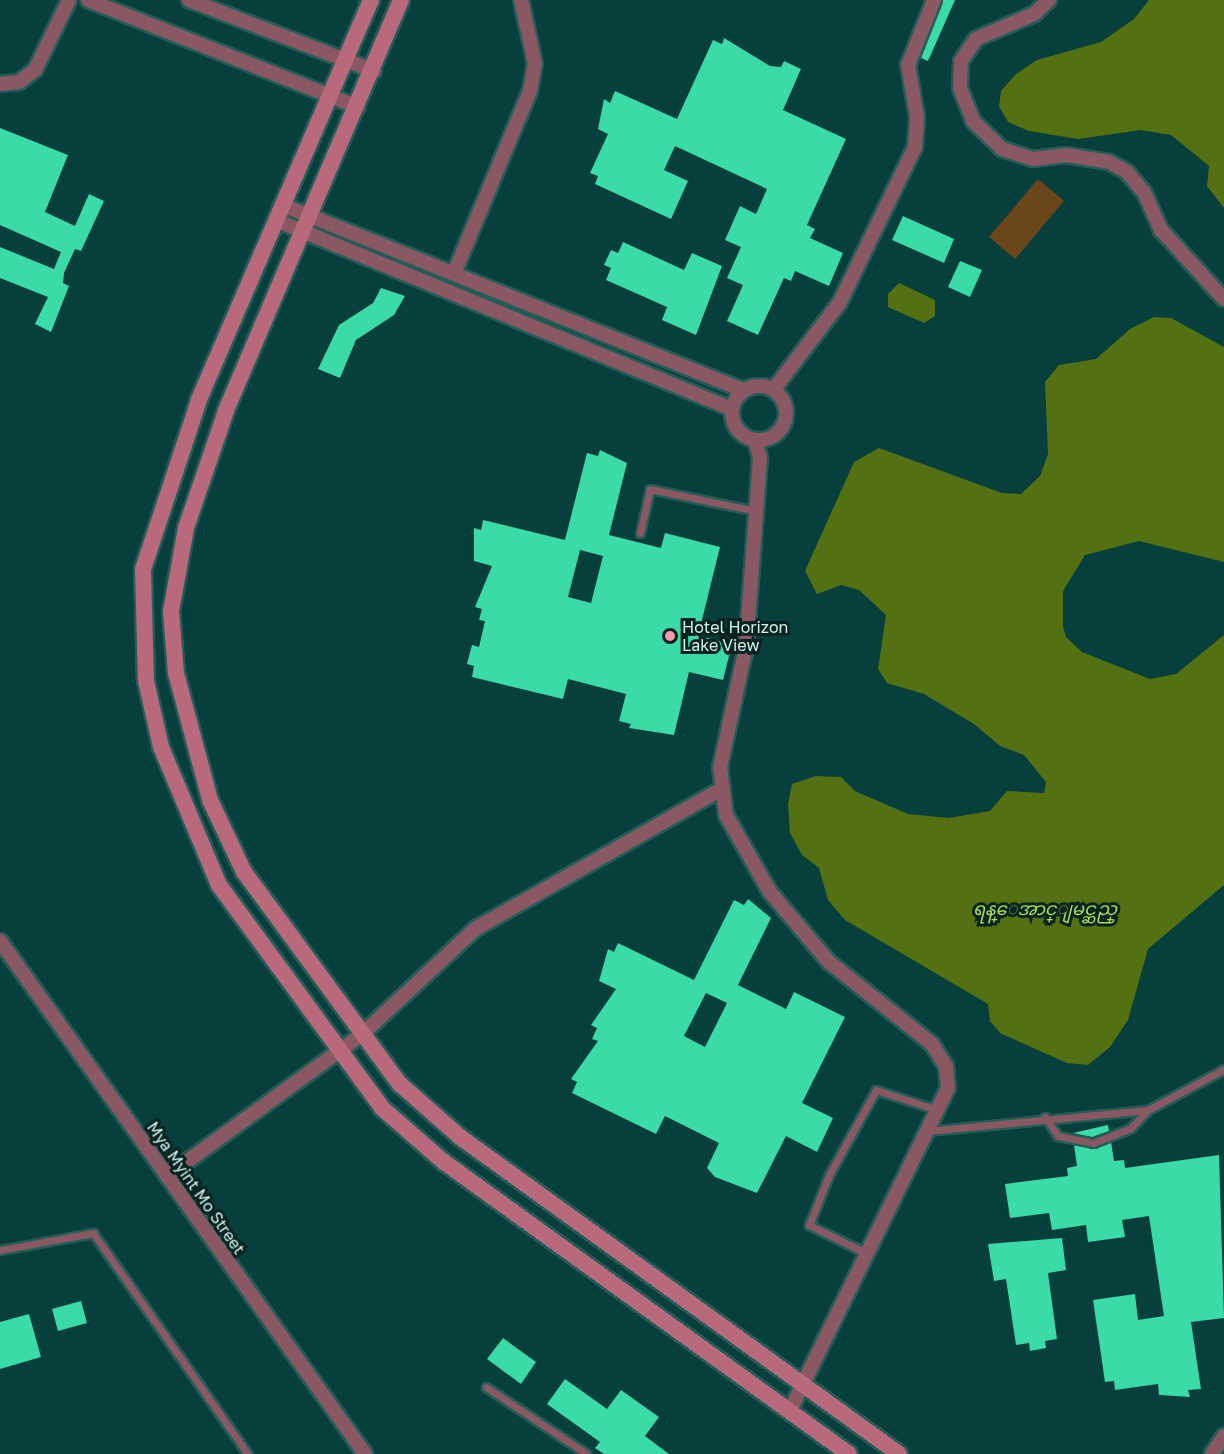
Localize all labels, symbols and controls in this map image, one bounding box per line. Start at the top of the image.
place label: Hotel Horizon Lake View [682,617,788,655]
marker: Hotel Horizon Lake View [663,629,677,643]
water label: ရန္ေအာင္ျမင္ဆည္ [973,897,1117,919]
street label: Mya Myint Mo Street [143,1118,249,1258]

